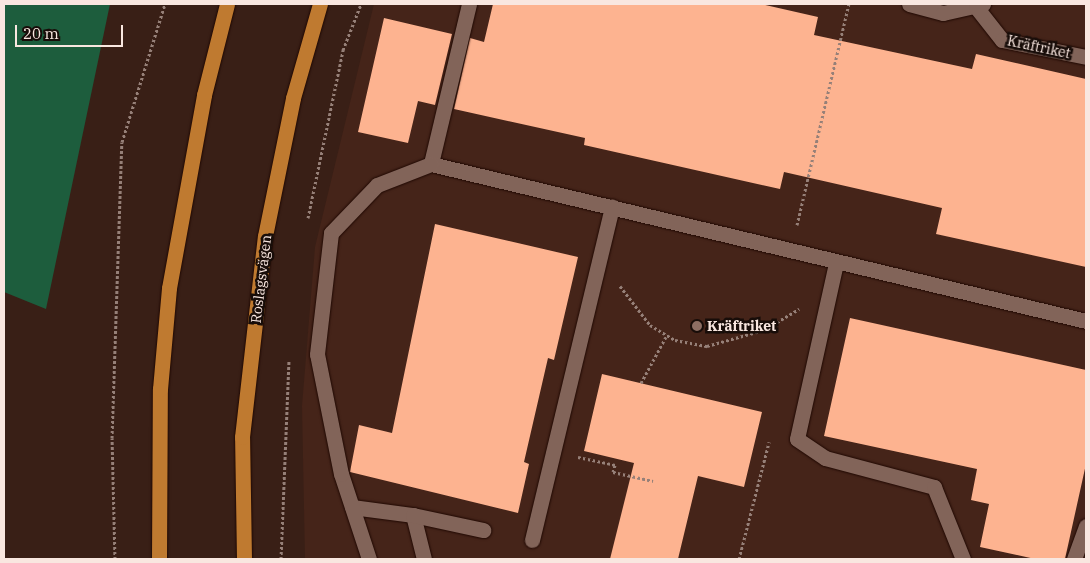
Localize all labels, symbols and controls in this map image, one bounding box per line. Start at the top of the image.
scale bar [18,15,125,47]
text: 20 m [23,24,59,43]
street label: Kräftriket [1006,32,1072,62]
street label: Roslagsvägen [247,234,275,324]
place label: Kräftriket [707,318,776,334]
marker: Kräftriket [691,320,703,332]

